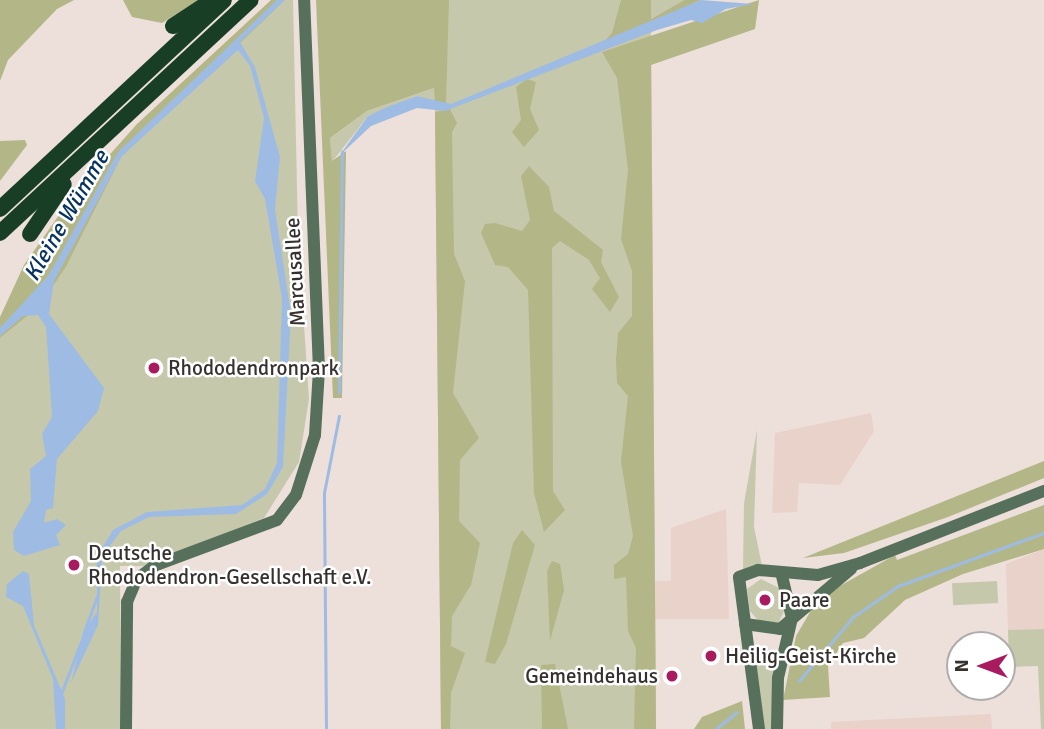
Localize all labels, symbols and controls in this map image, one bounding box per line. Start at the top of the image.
water label: Kleine Wümme [18,146,116,286]
street label: Marcusallee [280,217,310,327]
place label: Rhododendronpark [168,355,339,381]
marker: Rhododendronpark [146,360,162,376]
place label: Deutsche Rhododendron-Gesellschaft e.V. [88,540,371,590]
marker: Deutsche Rhododendron-Gesellschaft e.V. [66,557,82,573]
place label: Paare [779,587,830,613]
marker: Paare [757,592,773,608]
north arrow [946,631,1016,701]
place label: Heilig-Geist-Kirche [725,643,897,669]
marker: Heilig-Geist-Kirche [703,648,719,664]
text: N [950,659,974,673]
place label: Gemeindehaus [525,663,658,689]
marker: Gemeindehaus [664,668,680,684]

